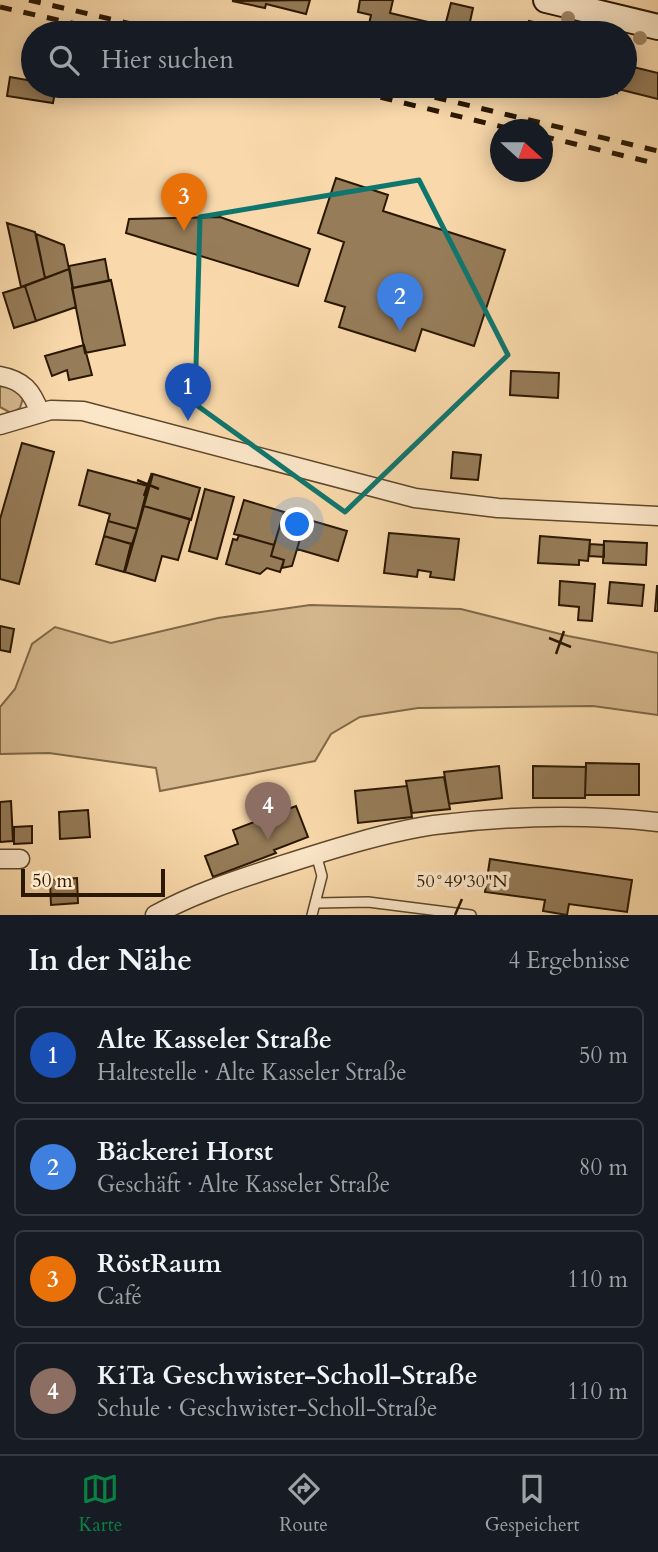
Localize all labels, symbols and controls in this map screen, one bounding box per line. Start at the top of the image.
search box [21,21,637,98]
icon: search [45,41,83,79]
text: Hier suchen [101,42,234,77]
north arrow [490,119,553,182]
pin: 3 [161,173,207,231]
pin: 2 [377,273,423,331]
pin: 1 [165,363,211,421]
your location [280,507,314,541]
pin: 4 [245,782,291,840]
scale bar [21,866,164,898]
text: 50 m [32,868,73,894]
text: 50°49'30"N [416,869,508,894]
text: In der Nähe [28,940,192,981]
text: 4 Ergebnisse [508,945,630,976]
text: Alte Kasseler Straße [97,1022,332,1057]
text: 1 [47,1040,59,1071]
text: 50 m [579,1040,628,1071]
text: Haltestelle · Alte Kasseler Straße [97,1057,407,1088]
text: Bäckerei Horst [97,1134,273,1169]
text: 2 [47,1152,59,1183]
text: 80 m [579,1152,628,1183]
text: Geschäft · Alte Kasseler Straße [97,1169,390,1200]
text: RöstRaum [97,1246,221,1281]
text: 3 [47,1264,59,1295]
text: 110 m [567,1264,628,1295]
text: Café [97,1281,142,1312]
text: KiTa Geschwister-Scholl-Straße [97,1358,478,1393]
text: 4 [47,1376,59,1407]
text: 110 m [567,1376,628,1407]
text: Schule · Geschwister-Scholl-Straße [97,1393,437,1424]
tab: Karte [78,1470,122,1538]
tab: Route [279,1470,328,1538]
tab: Gespeichert [485,1470,580,1538]

